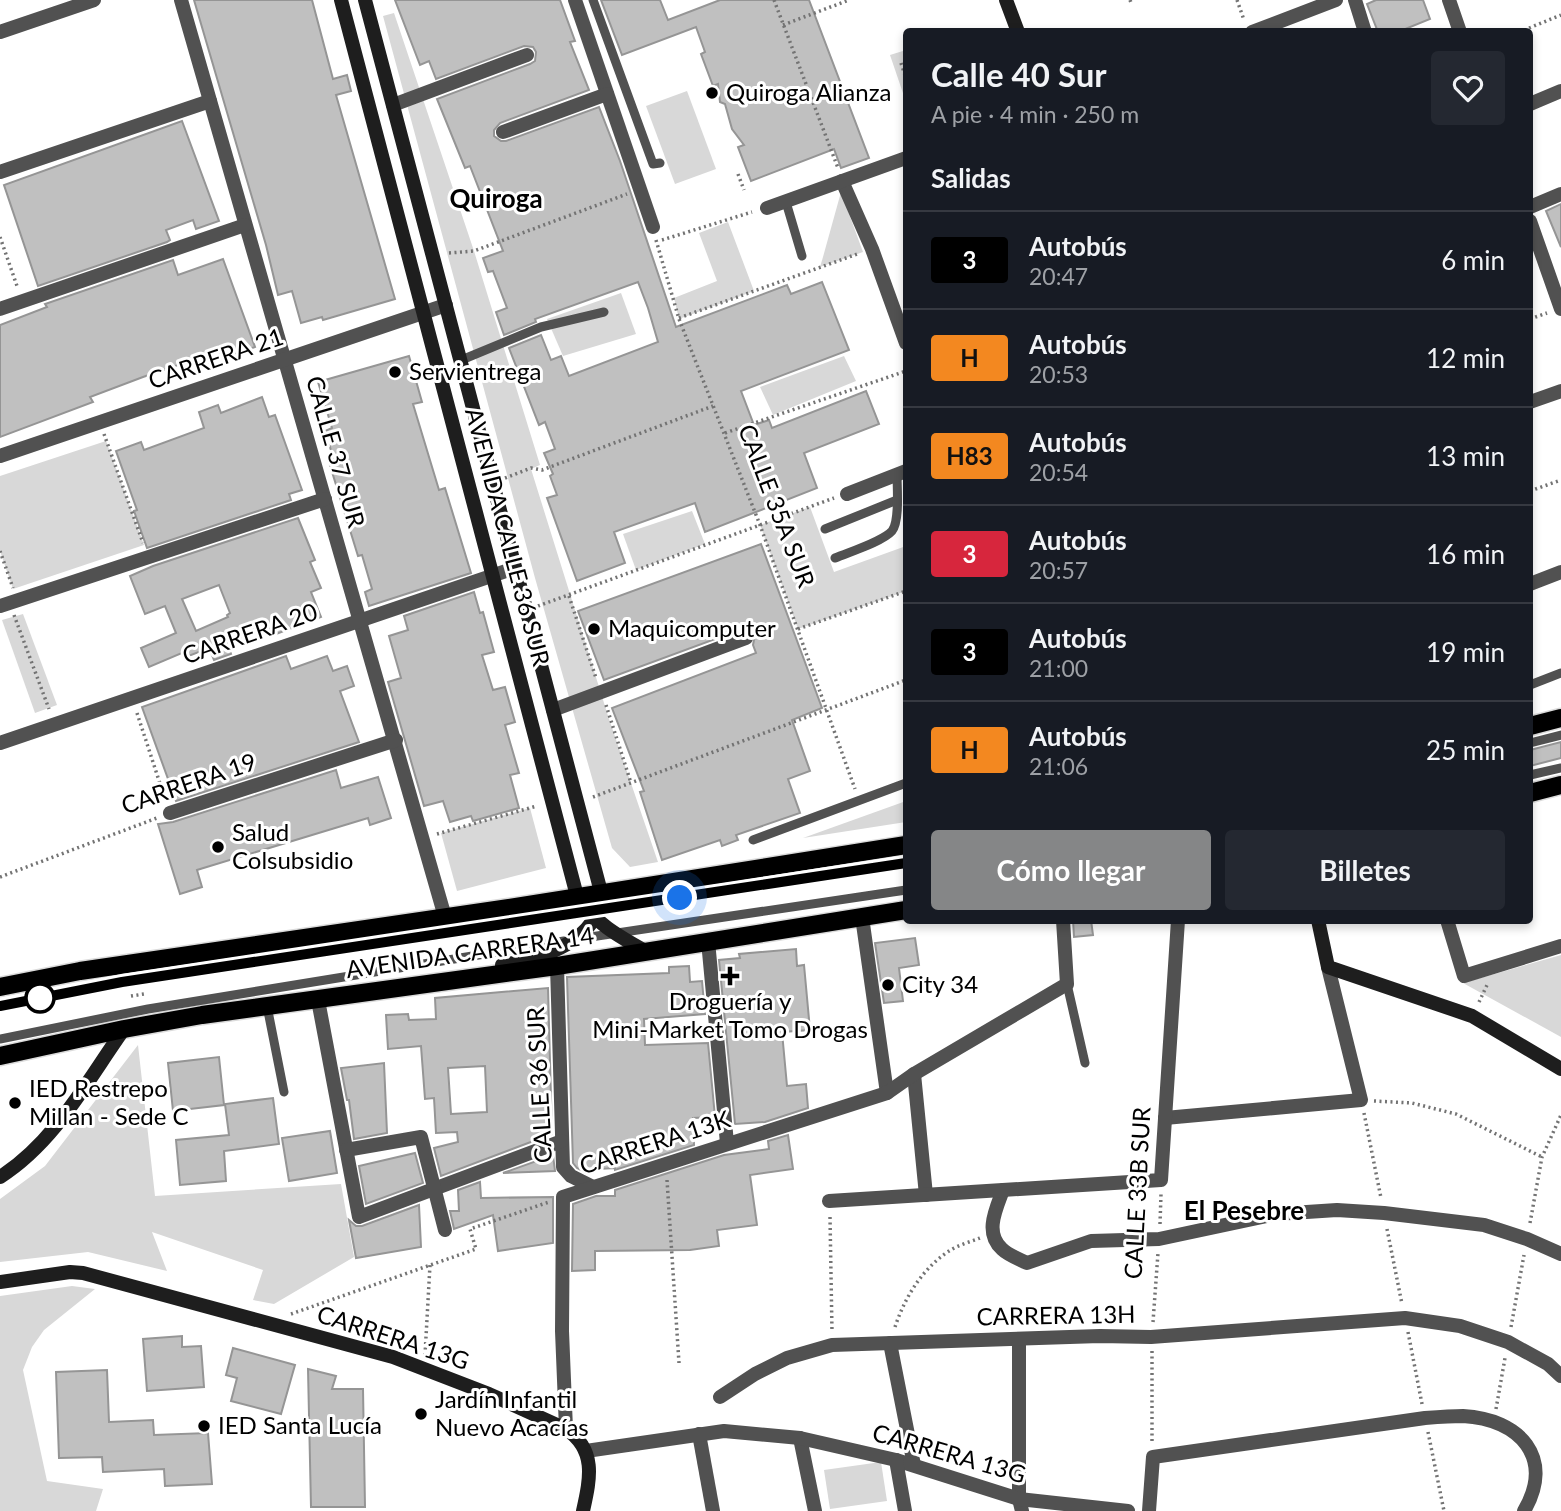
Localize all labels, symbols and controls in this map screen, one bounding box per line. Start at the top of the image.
button: heart [1431,51,1505,125]
text: Calle 40 Sur [931,54,1107,94]
place label: Quiroga Alianza [726,77,891,106]
marker: Quiroga Alianza [704,85,720,101]
text: A pie · 4 min · 250 m [931,100,1139,128]
text: Salidas [931,162,1011,194]
district label: Quiroga [449,182,543,214]
text: Autobús [1029,230,1127,262]
text: 6 min [1441,244,1505,276]
text: 3 [963,245,976,274]
text: 20:47 [1029,262,1088,290]
street label: CARRERA 21 [144,321,287,394]
text: Autobús [1029,328,1127,360]
text: 12 min [1426,342,1505,374]
text: H [960,343,979,372]
place label: Servientrega [409,356,541,385]
text: 20:53 [1029,360,1088,388]
marker: Servientrega [387,364,403,380]
street label: CALLE 37 SUR [301,372,372,531]
street label: AVENIDA CALLE 36 SUR [460,404,557,669]
street label: CALLE 35A SUR [733,420,822,591]
text: Autobús [1029,426,1127,458]
text: 13 min [1426,440,1505,472]
text: H83 [946,441,993,470]
text: 20:54 [1029,458,1088,486]
text: Autobús [1029,524,1127,556]
text: 16 min [1426,538,1505,570]
text: 3 [963,539,976,568]
text: 20:57 [1029,556,1088,584]
street label: CARRERA 20 [178,596,321,669]
place label: Maquicomputer [608,613,776,642]
marker: Maquicomputer [586,621,602,637]
text: Autobús [1029,622,1127,654]
text: 19 min [1426,636,1505,668]
text: 3 [963,637,976,666]
text: 21:00 [1029,654,1088,682]
text: Autobús [1029,720,1127,752]
text: 25 min [1426,734,1505,766]
text: H [960,735,979,764]
street label: CARRERA 19 [117,746,260,819]
text: 21:06 [1029,752,1088,780]
place label: Salud Colsubsidio [232,817,353,874]
button: Cómo llegar [931,830,1211,910]
button: Billetes [1225,830,1505,910]
marker: Salud Colsubsidio [210,839,226,855]
your location [662,880,697,915]
street label: AVENIDA CARRERA 14 [344,920,596,983]
marker: Droguería y Mini-Market Tomo Drogas [722,968,738,984]
place label: City 34 [902,969,978,998]
marker: City 34 [880,977,896,993]
unlabelled marker [25,983,55,1013]
place label: Droguería y Mini-Market Tomo Drogas [592,986,868,1043]
street label: CALLE 36 SUR [520,1006,557,1164]
place label: IED Restrepo Millan - Sede C [29,1073,189,1130]
marker: IED Restrepo Millan - Sede C [7,1095,23,1111]
street label: CARRERA 13K [576,1104,734,1180]
street label: CALLE 33B SUR [1118,1106,1155,1280]
district label: El Pesebre [1184,1194,1304,1226]
street label: CARRERA 13G [314,1298,473,1375]
street label: CARRERA 13H [976,1299,1136,1330]
place label: Jardín Infantil Nuevo Acacías [435,1384,589,1441]
marker: Jardín Infantil Nuevo Acacías [413,1406,429,1422]
place label: IED Santa Lucía [218,1410,382,1439]
street label: CARRERA 13G [869,1417,1029,1488]
marker: IED Santa Lucía [196,1418,212,1434]

